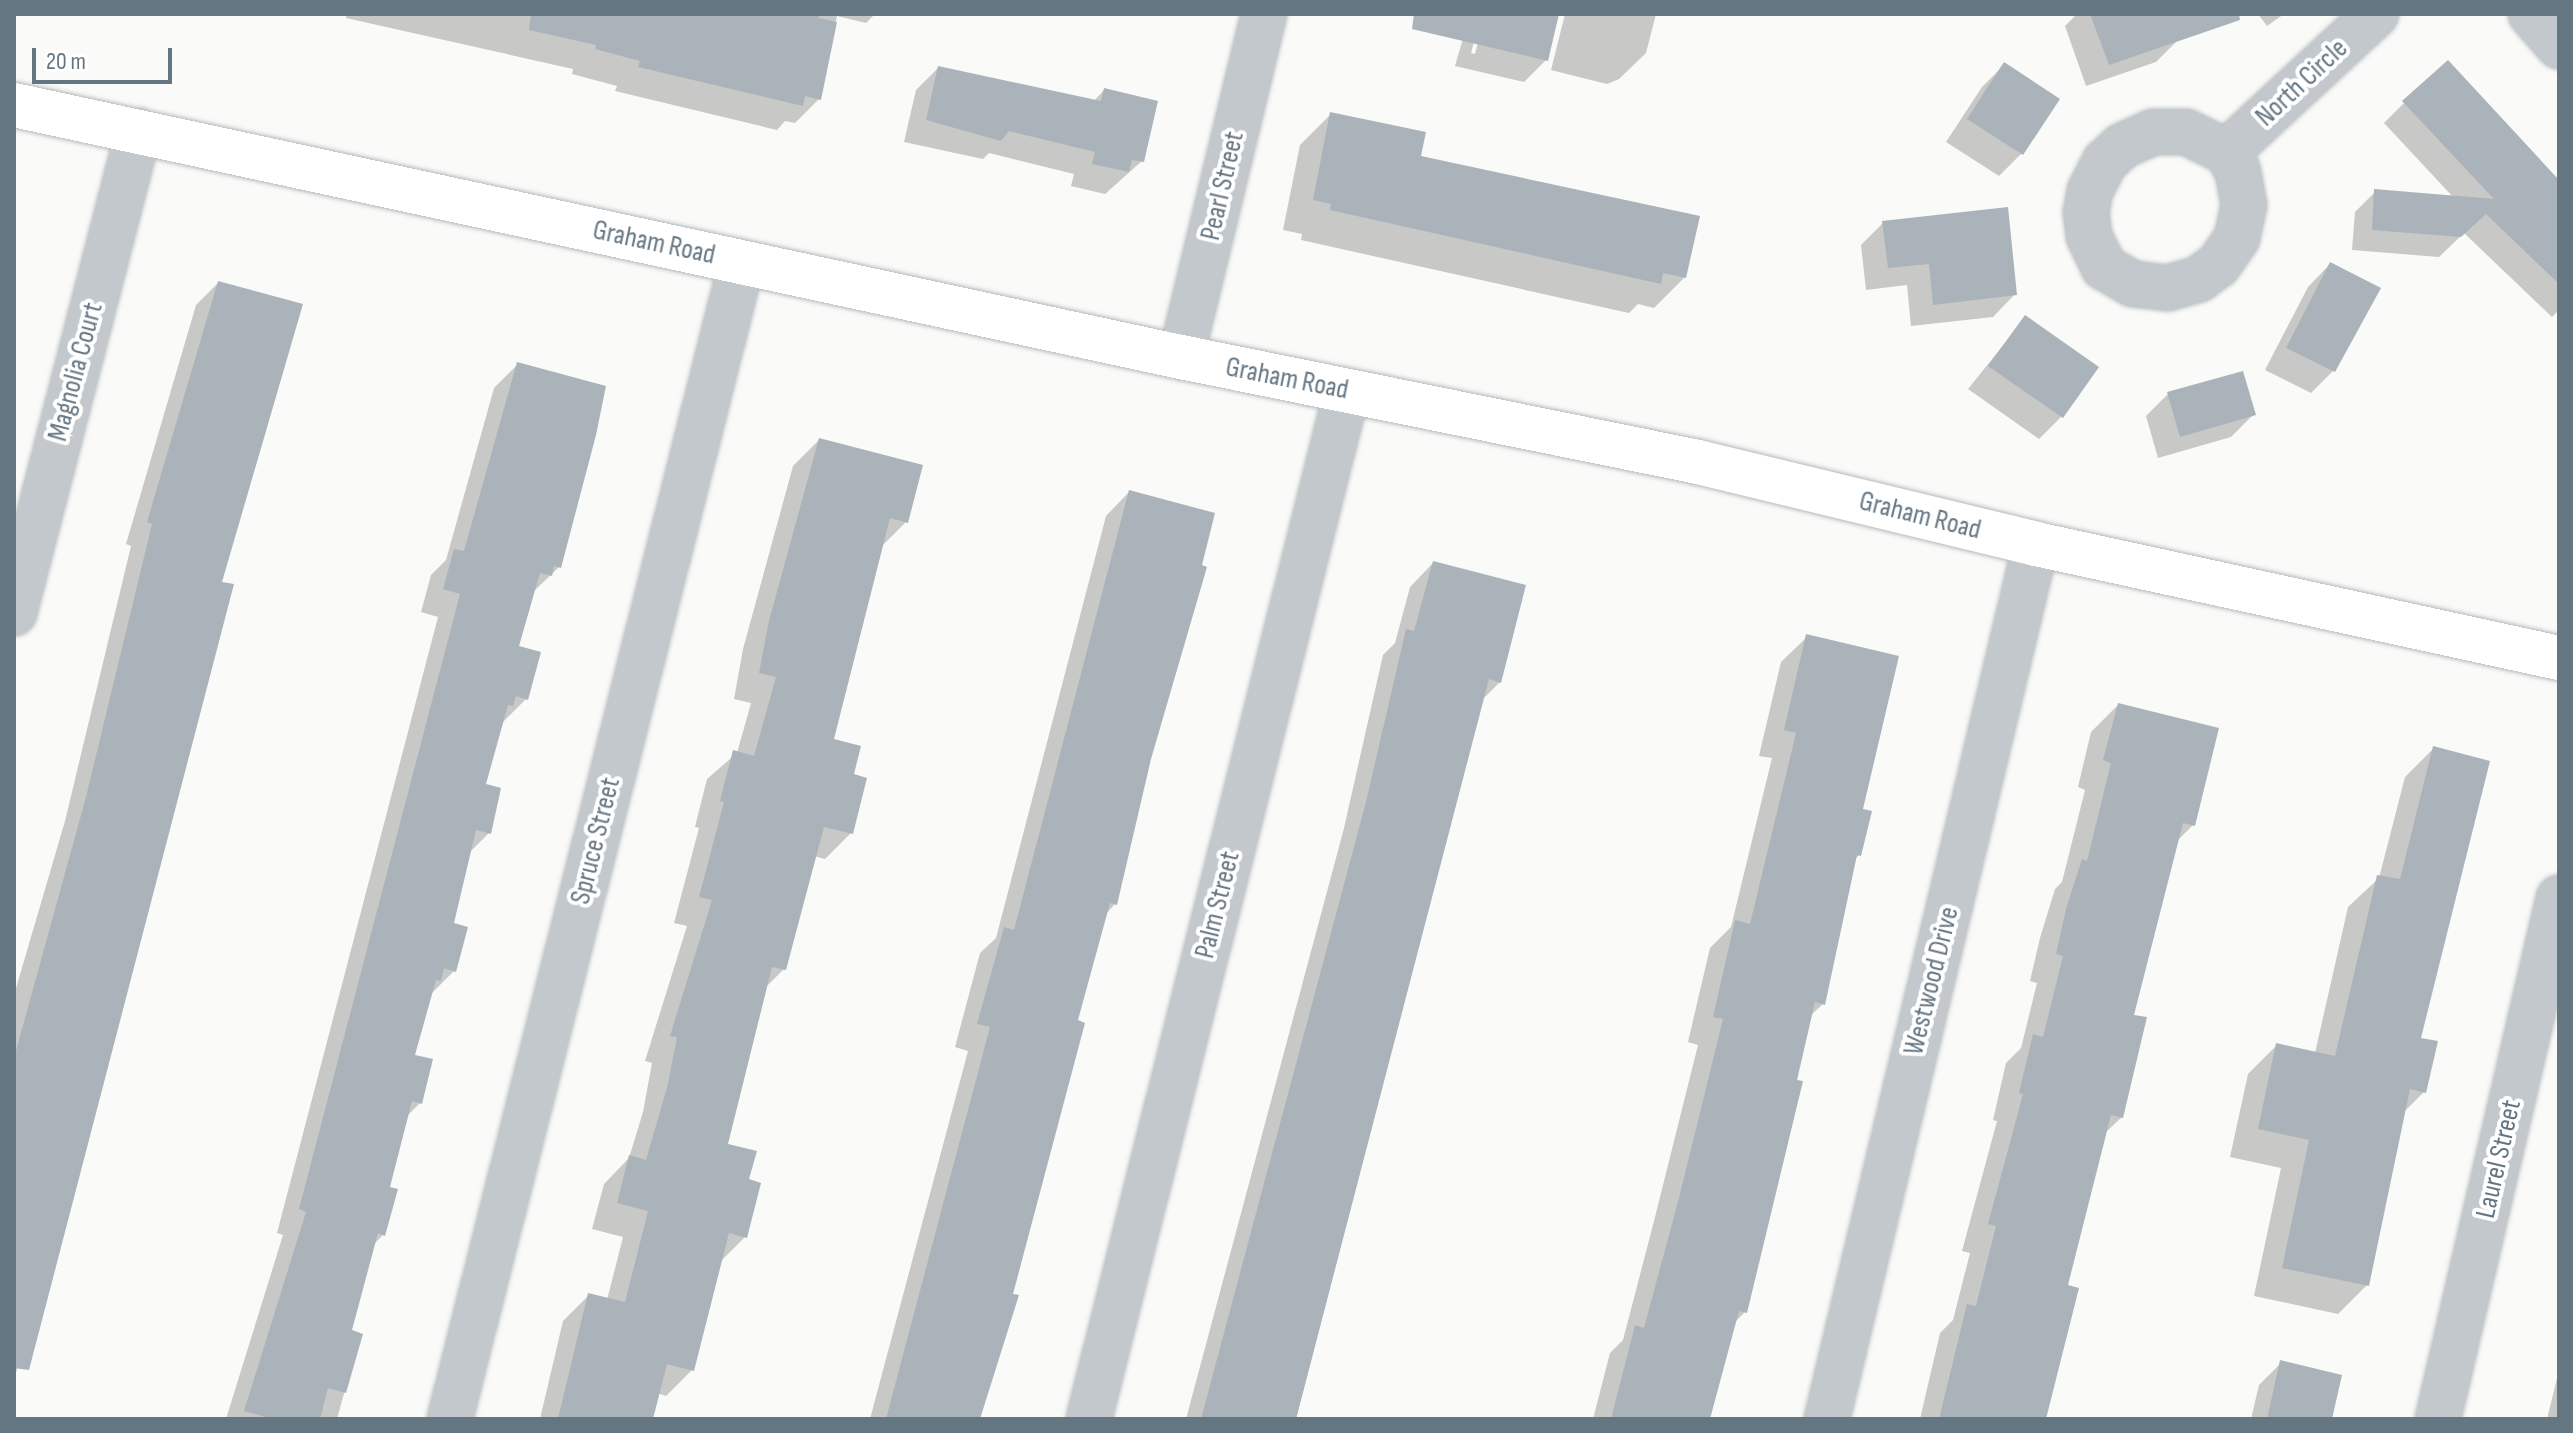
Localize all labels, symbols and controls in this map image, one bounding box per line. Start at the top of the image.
scale bar [36,32,176,82]
street label: North Circle [2249,32,2355,134]
text: 20 m [46,47,86,76]
street label: Pearl Street [1194,128,1252,244]
street label: Graham Road [590,214,718,272]
street label: Magnolia Court [41,299,111,445]
street label: Graham Road [1223,351,1351,407]
street label: Graham Road [1856,485,1984,547]
street label: Spruce Street [564,774,628,908]
street label: Palm Street [1189,848,1247,962]
street label: Westwood Drive [1897,903,1967,1059]
street label: Laurel Street [2469,1097,2529,1221]

